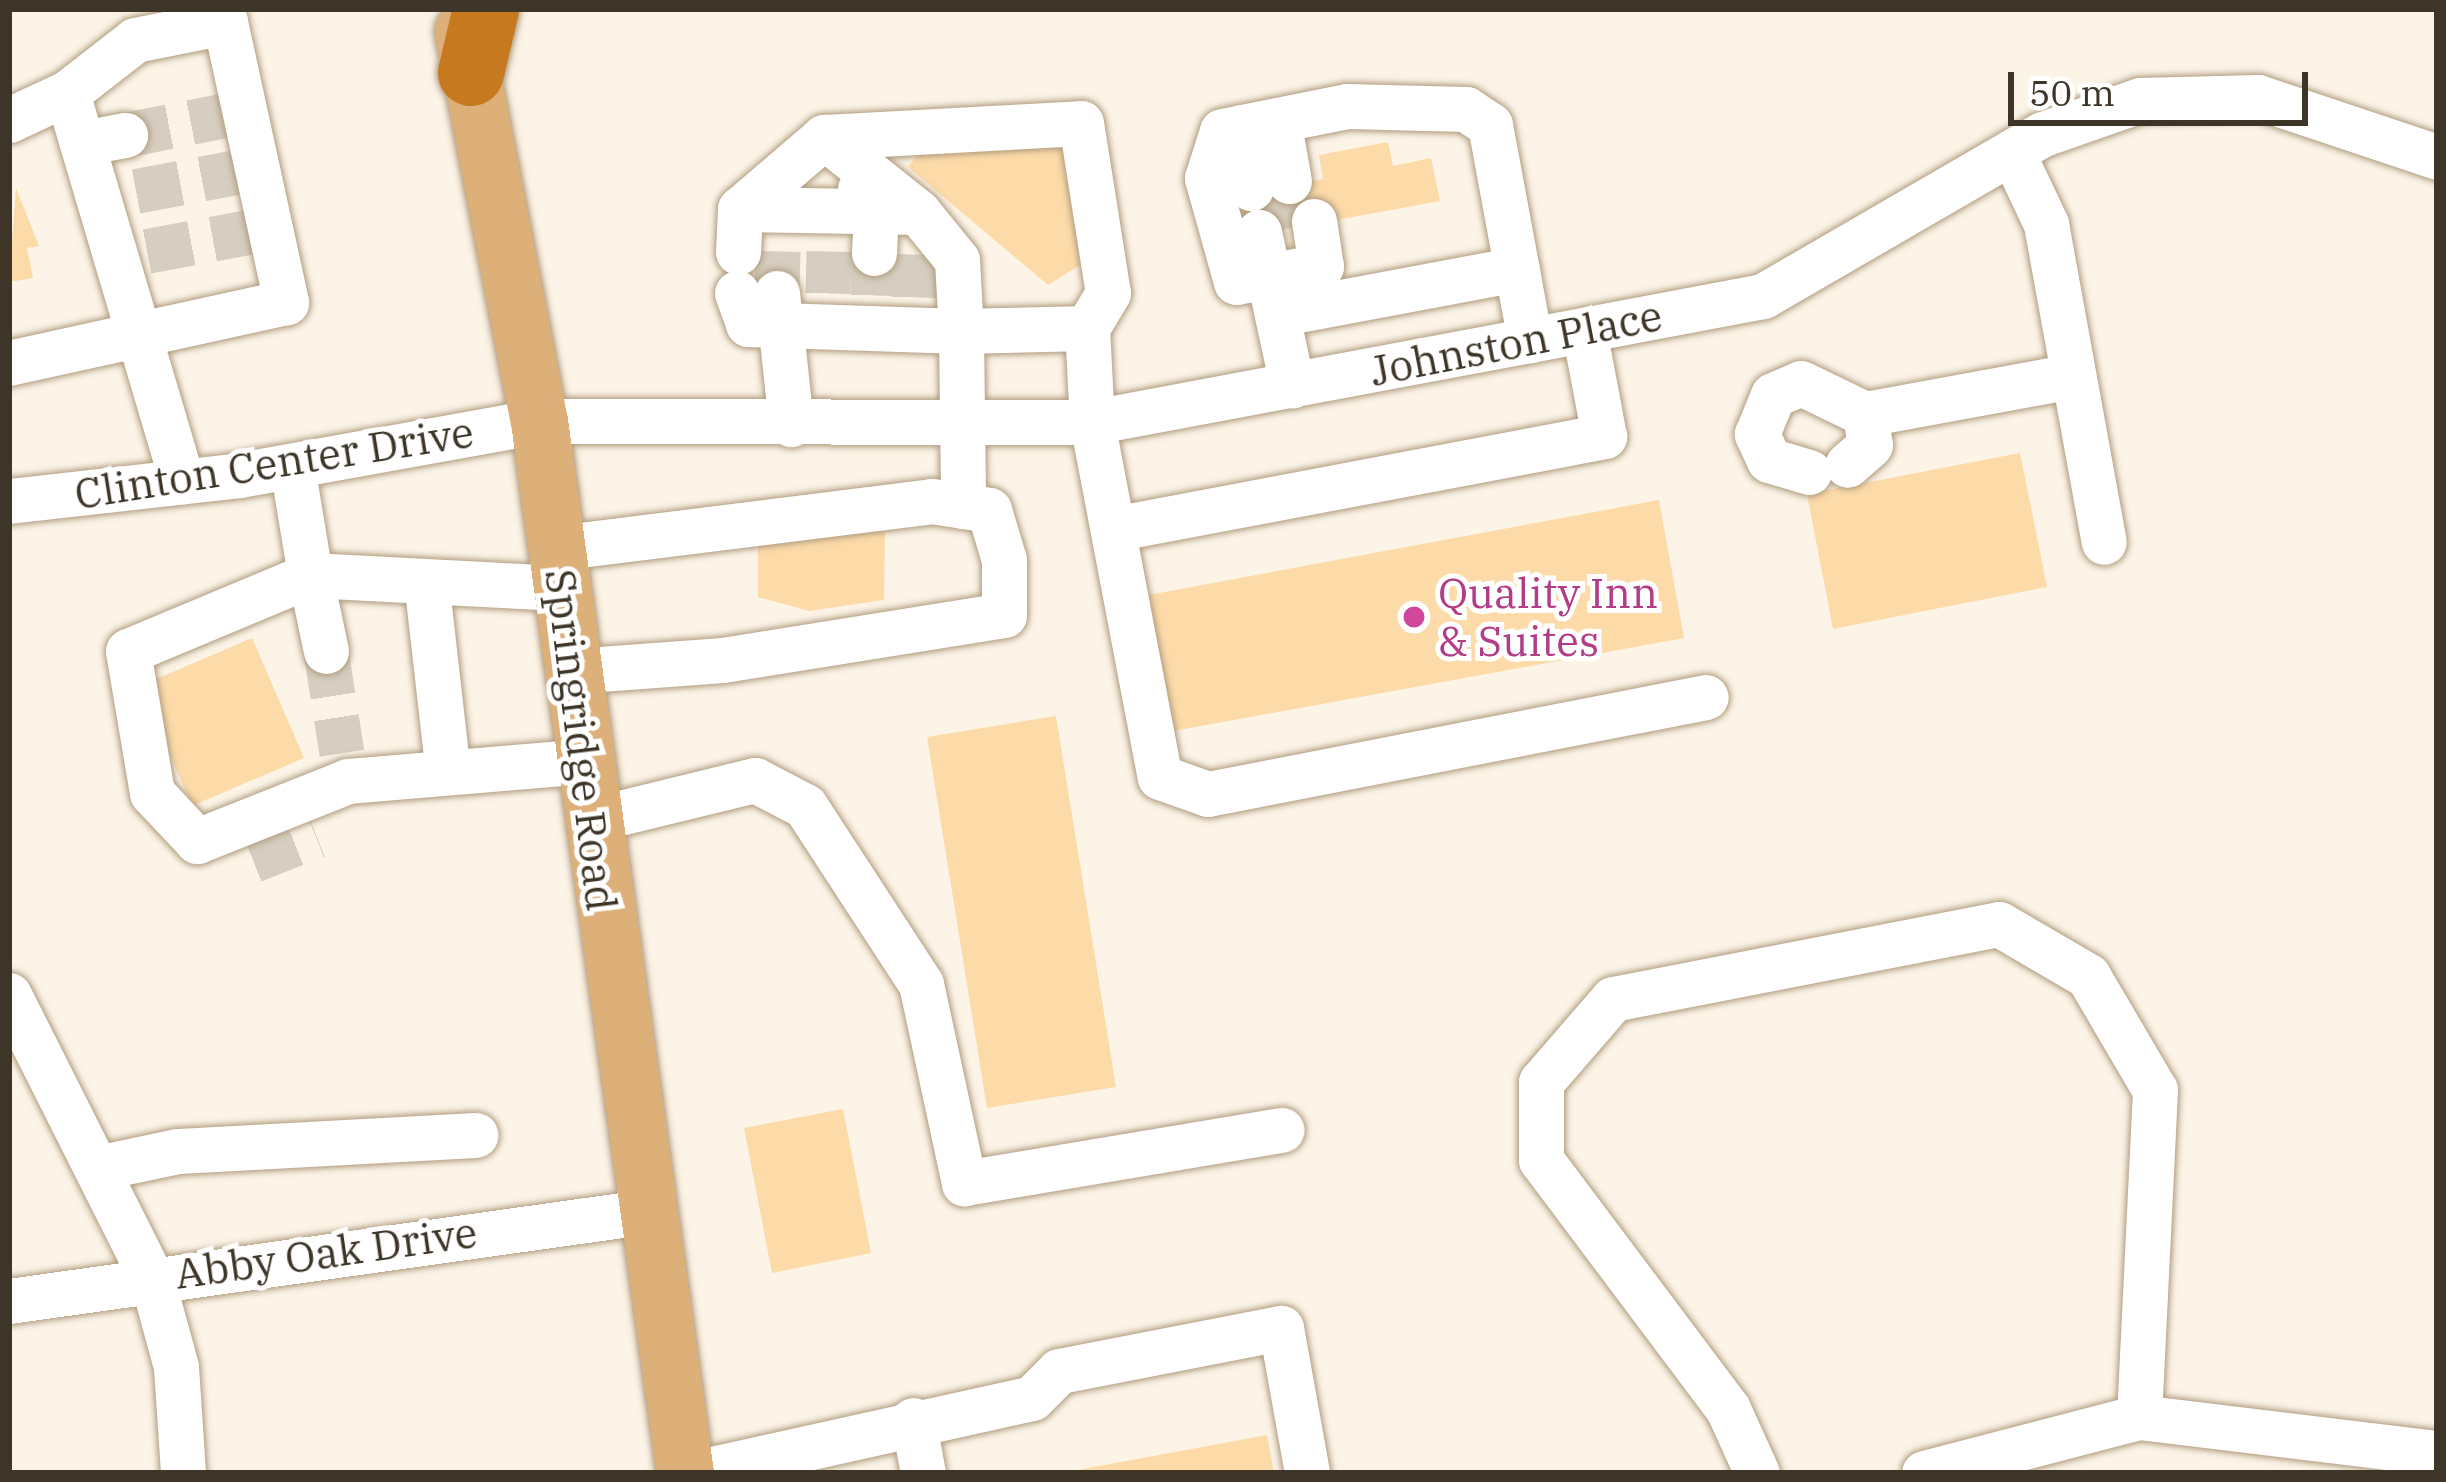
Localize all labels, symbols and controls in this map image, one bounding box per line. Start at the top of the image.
scale bar [2014,48,2314,122]
text: 50 m [2029,69,2115,116]
street label: Johnston Place [1366,290,1666,396]
street label: Clinton Center Drive [71,407,477,519]
street label: Springridge Road [535,566,627,914]
place label: Quality Inn & Suites [1438,568,1658,666]
marker: Quality Inn & Suites [1401,604,1427,630]
street label: Abby Oak Drive [172,1207,480,1299]

